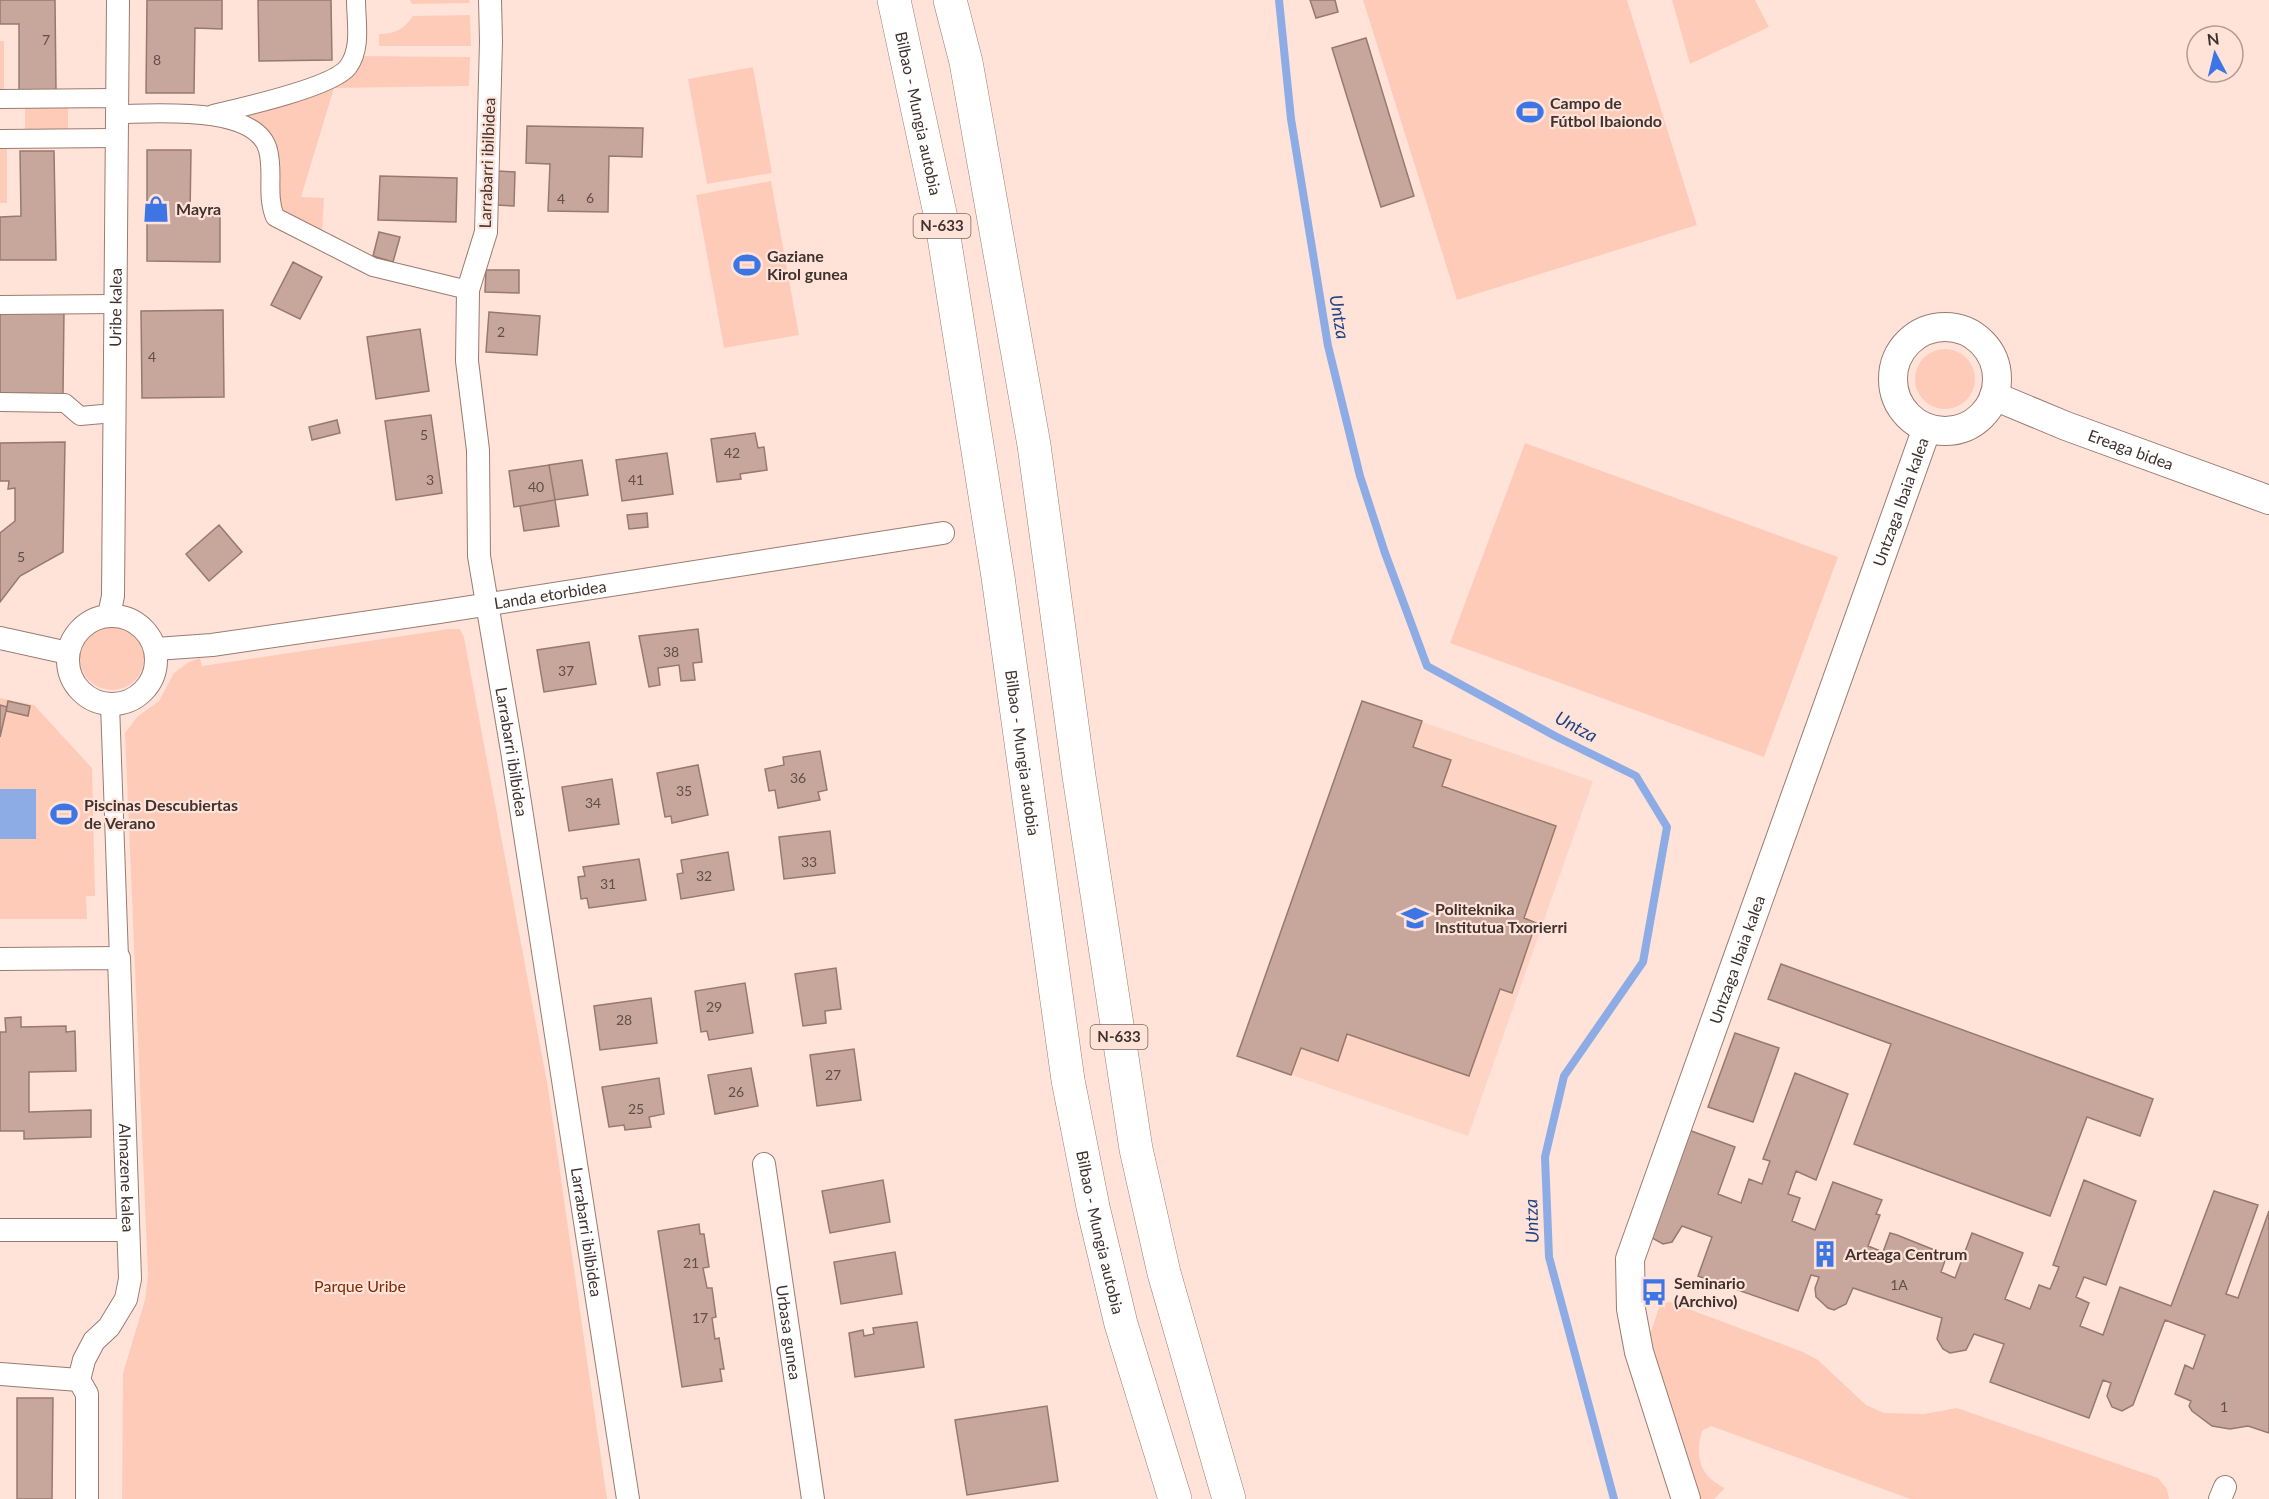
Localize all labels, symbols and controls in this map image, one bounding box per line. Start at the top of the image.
north arrow [2185,24,2245,84]
text: N [2206,28,2220,49]
street label: Bilbao - Mungia autobia [892,30,946,197]
house number: 7 [42,31,50,48]
house number: 8 [153,51,161,68]
place label: Campo de Fútbol Ibaiondo [1550,93,1662,130]
street label: Larrabarri ibilbidea [475,97,498,229]
sports icon: Campo de Fútbol Ibaiondo [1515,97,1545,127]
house number: 6 [586,189,594,206]
house number: 4 [557,190,565,207]
shop icon: Mayra [141,194,171,224]
place label: Mayra [176,199,221,218]
road number: N-633 [914,214,970,238]
place label: Gaziane Kirol gunea [767,246,848,283]
sports icon: Gaziane Kirol gunea [732,250,762,280]
street label: Uribe kalea [105,268,125,347]
water label: Untza [1325,293,1355,341]
house number: 2 [497,323,505,340]
house number: 4 [148,348,156,365]
street label: Ereaga bidea [2086,425,2176,473]
house number: 5 [420,426,428,443]
street label: Untzaga Ibaia kalea [1868,435,1932,569]
house number: 42 [724,444,740,461]
house number: 3 [426,471,434,488]
house number: 41 [628,471,644,488]
house number: 40 [528,478,544,495]
house number: 5 [17,548,25,565]
street label: Landa etorbidea [493,576,607,612]
house number: 38 [663,643,679,660]
house number: 37 [558,662,574,679]
street label: Bilbao - Mungia autobia [1002,669,1044,837]
street label: Larrabarri ibilbidea [492,686,532,818]
water label: Untza [1552,706,1601,746]
house number: 36 [790,769,806,786]
house number: 35 [676,782,692,799]
house number: 34 [585,794,601,811]
place label: Piscinas Descubiertas de Verano [84,795,238,832]
sports icon: Piscinas Descubiertas de Verano [49,799,79,829]
house number: 33 [801,853,817,870]
house number: 32 [696,867,712,884]
house number: 31 [600,875,616,892]
street label: Untzaga Ibaia kalea [1705,893,1768,1026]
place label: Politeknika Institutua Txorierri [1435,899,1567,936]
school or university icon: Politeknika Institutua Txorierri [1400,903,1430,933]
house number: 29 [706,998,722,1015]
house number: 28 [616,1011,632,1028]
road number: N-633 [1090,1025,1148,1049]
house number: 27 [825,1066,841,1083]
house number: 26 [728,1083,744,1100]
house number: 25 [628,1100,644,1117]
street label: Almazene kalea [116,1123,138,1233]
street label: Bilbao - Mungia autobia [1073,1149,1128,1316]
street label: Larrabarri ibilbidea [568,1166,606,1298]
water label: Untza [1519,1198,1543,1244]
building icon: Arteaga Centrum [1810,1239,1840,1269]
place label: Arteaga Centrum [1844,1244,1967,1263]
house number: 21 [683,1254,699,1271]
place label: Seminario (Archivo) [1674,1273,1745,1310]
park label: Parque Uribe [314,1276,406,1295]
house number: 1A [1890,1276,1908,1293]
bus stop icon: Seminario (Archivo) [1639,1277,1669,1307]
street label: Urbasa gunea [773,1283,805,1381]
house number: 17 [692,1309,708,1326]
house number: 1 [2220,1398,2228,1415]

